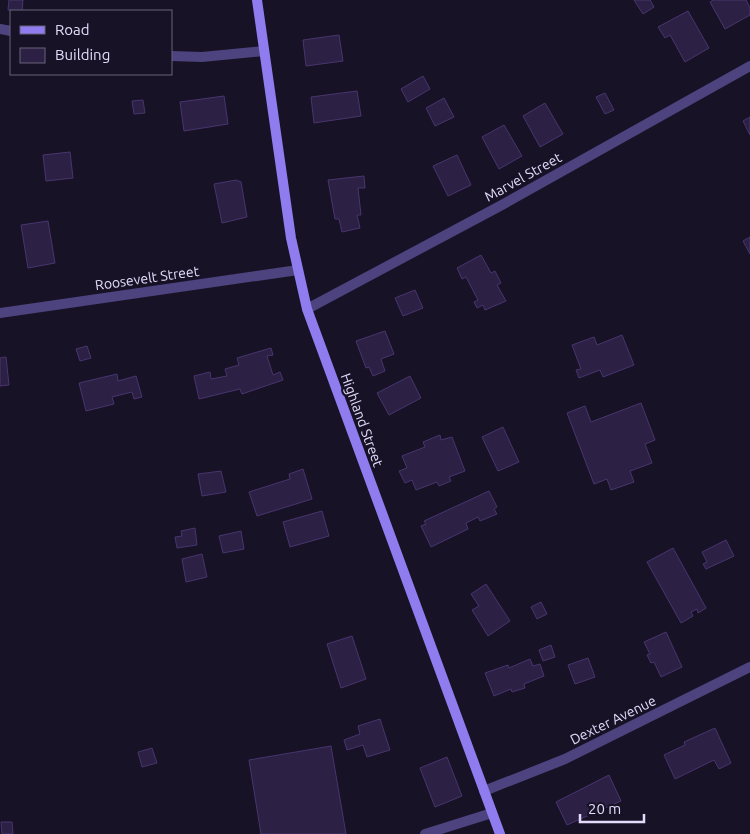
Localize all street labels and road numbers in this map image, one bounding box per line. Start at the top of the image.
street label: Marvel Street [482,149,565,205]
street label: Roosevelt Street [94,263,201,293]
street label: Highland Street [338,371,387,470]
street label: Dexter Avenue [567,692,659,748]

